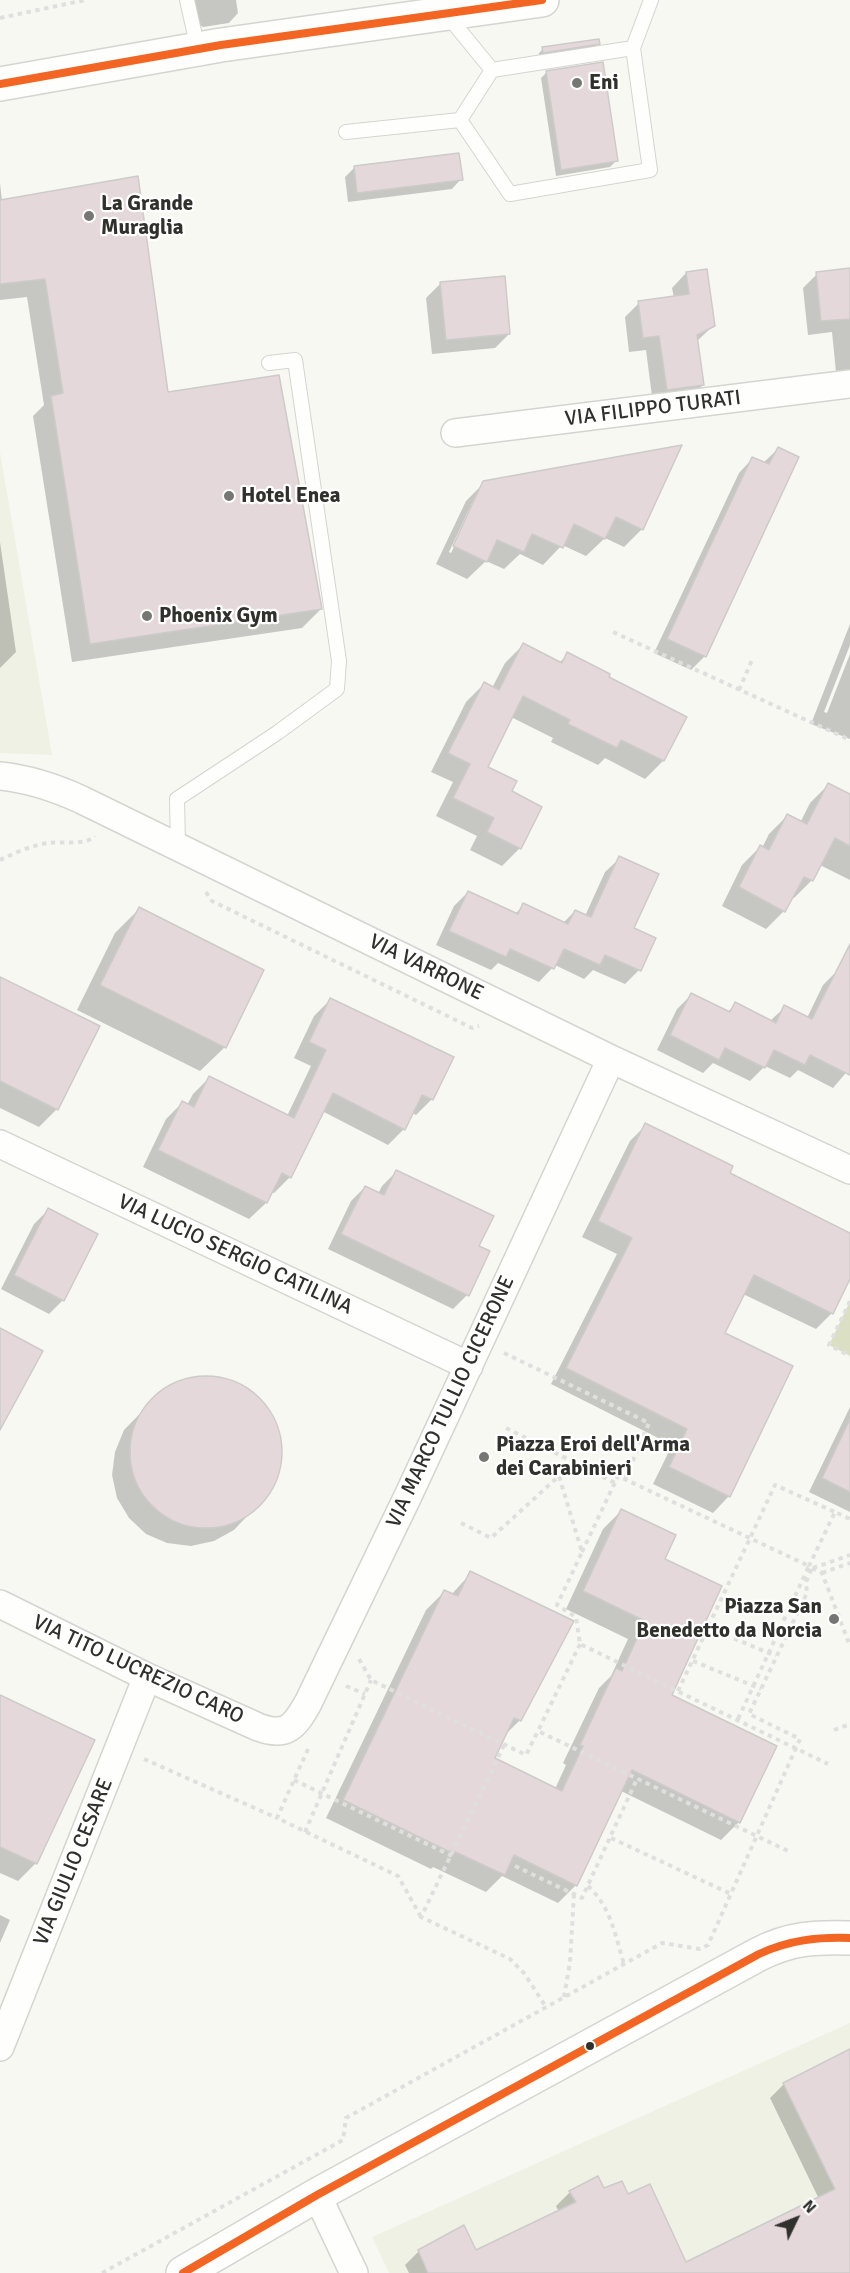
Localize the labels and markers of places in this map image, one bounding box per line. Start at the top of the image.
place label: Eni [589,70,619,96]
marker: Eni [570,76,584,90]
place label: La Grande Muraglia [101,191,193,241]
marker: La Grande Muraglia [82,209,96,223]
place label: Hotel Enea [241,483,340,509]
marker: Hotel Enea [222,489,236,503]
place label: Phoenix Gym [159,603,278,629]
marker: Phoenix Gym [140,609,154,623]
place label: Piazza Eroi dell'Arma dei Carabinieri [496,1432,690,1482]
marker: Piazza Eroi dell'Arma dei Carabinieri [477,1450,491,1464]
place label: Piazza San Benedetto da Norcia [636,1594,822,1644]
marker: Piazza San Benedetto da Norcia [827,1612,841,1626]
unlabelled marker [584,2040,596,2052]

